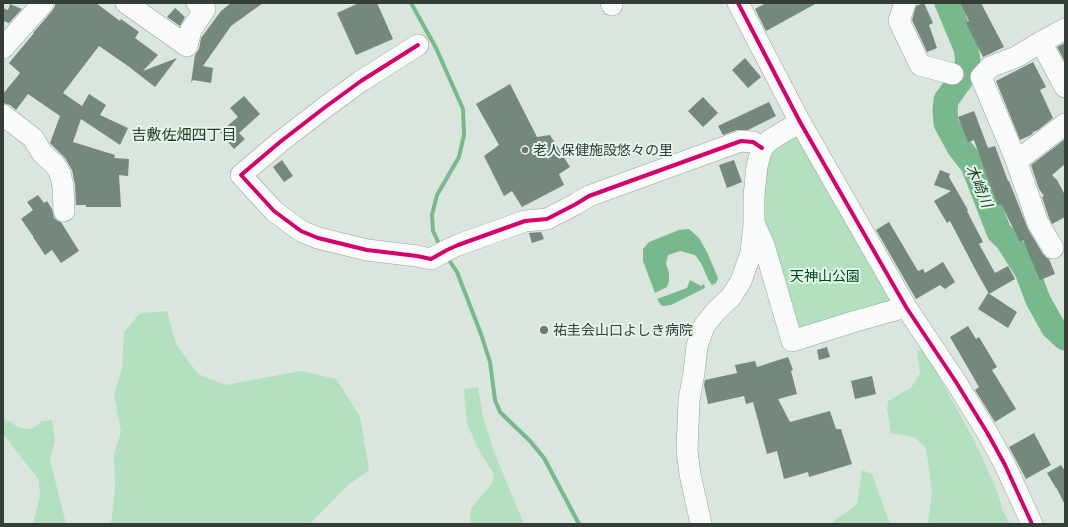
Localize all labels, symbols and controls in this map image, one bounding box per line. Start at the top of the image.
district label: 吉敷佐畑四丁目 [132,126,236,144]
place label: 老人保健施設悠々の里 [533,142,673,158]
marker: 老人保健施設悠々の里 [520,145,530,155]
water label: 木崎川 [962,162,996,210]
park label: 天神山公園 [790,268,860,284]
place label: 祐圭会山口よしき病院 [553,322,693,338]
marker: 祐圭会山口よしき病院 [538,324,550,336]

